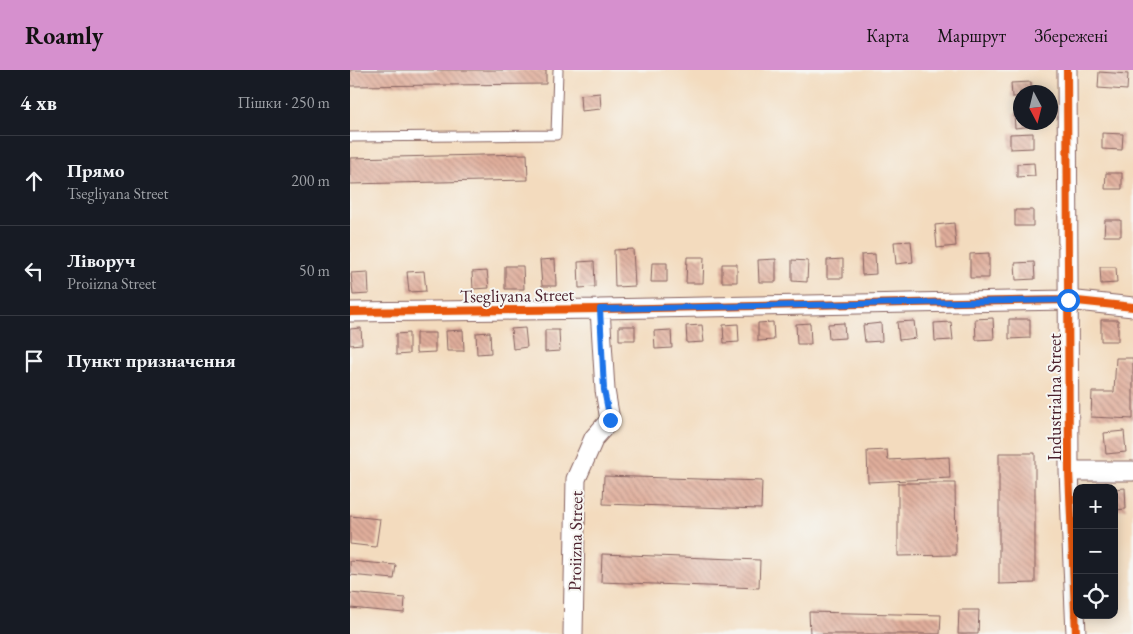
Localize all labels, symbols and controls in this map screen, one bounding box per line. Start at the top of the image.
text: Roamly [25,20,103,51]
text: Карта [866,24,909,47]
text: Маршрут [937,24,1006,47]
text: Збережені [1034,24,1108,47]
north arrow [1013,85,1058,130]
text: 4 хв [20,89,57,116]
text: Пішки · 250 m [237,92,330,113]
text: Прямо [67,158,125,183]
icon: ahead [20,167,48,195]
text: 200 m [291,170,330,191]
text: Tsegliyana Street [67,183,169,204]
text: Ліворуч [67,248,135,273]
icon: left [20,257,48,285]
text: 50 m [299,260,330,281]
text: Proiizna Street [67,273,156,294]
street label: Tsegliyana Street [460,282,575,307]
route start [1057,289,1080,312]
street label: Industrialna Street [1043,333,1066,461]
icon: arrive [20,347,48,375]
text: Пункт призначення [67,348,236,373]
route end [599,409,622,432]
map controls [1073,484,1118,619]
button: + [1073,484,1118,529]
street label: Proiizna Street [563,490,587,591]
button: − [1073,529,1118,574]
button: locate [1073,574,1118,619]

